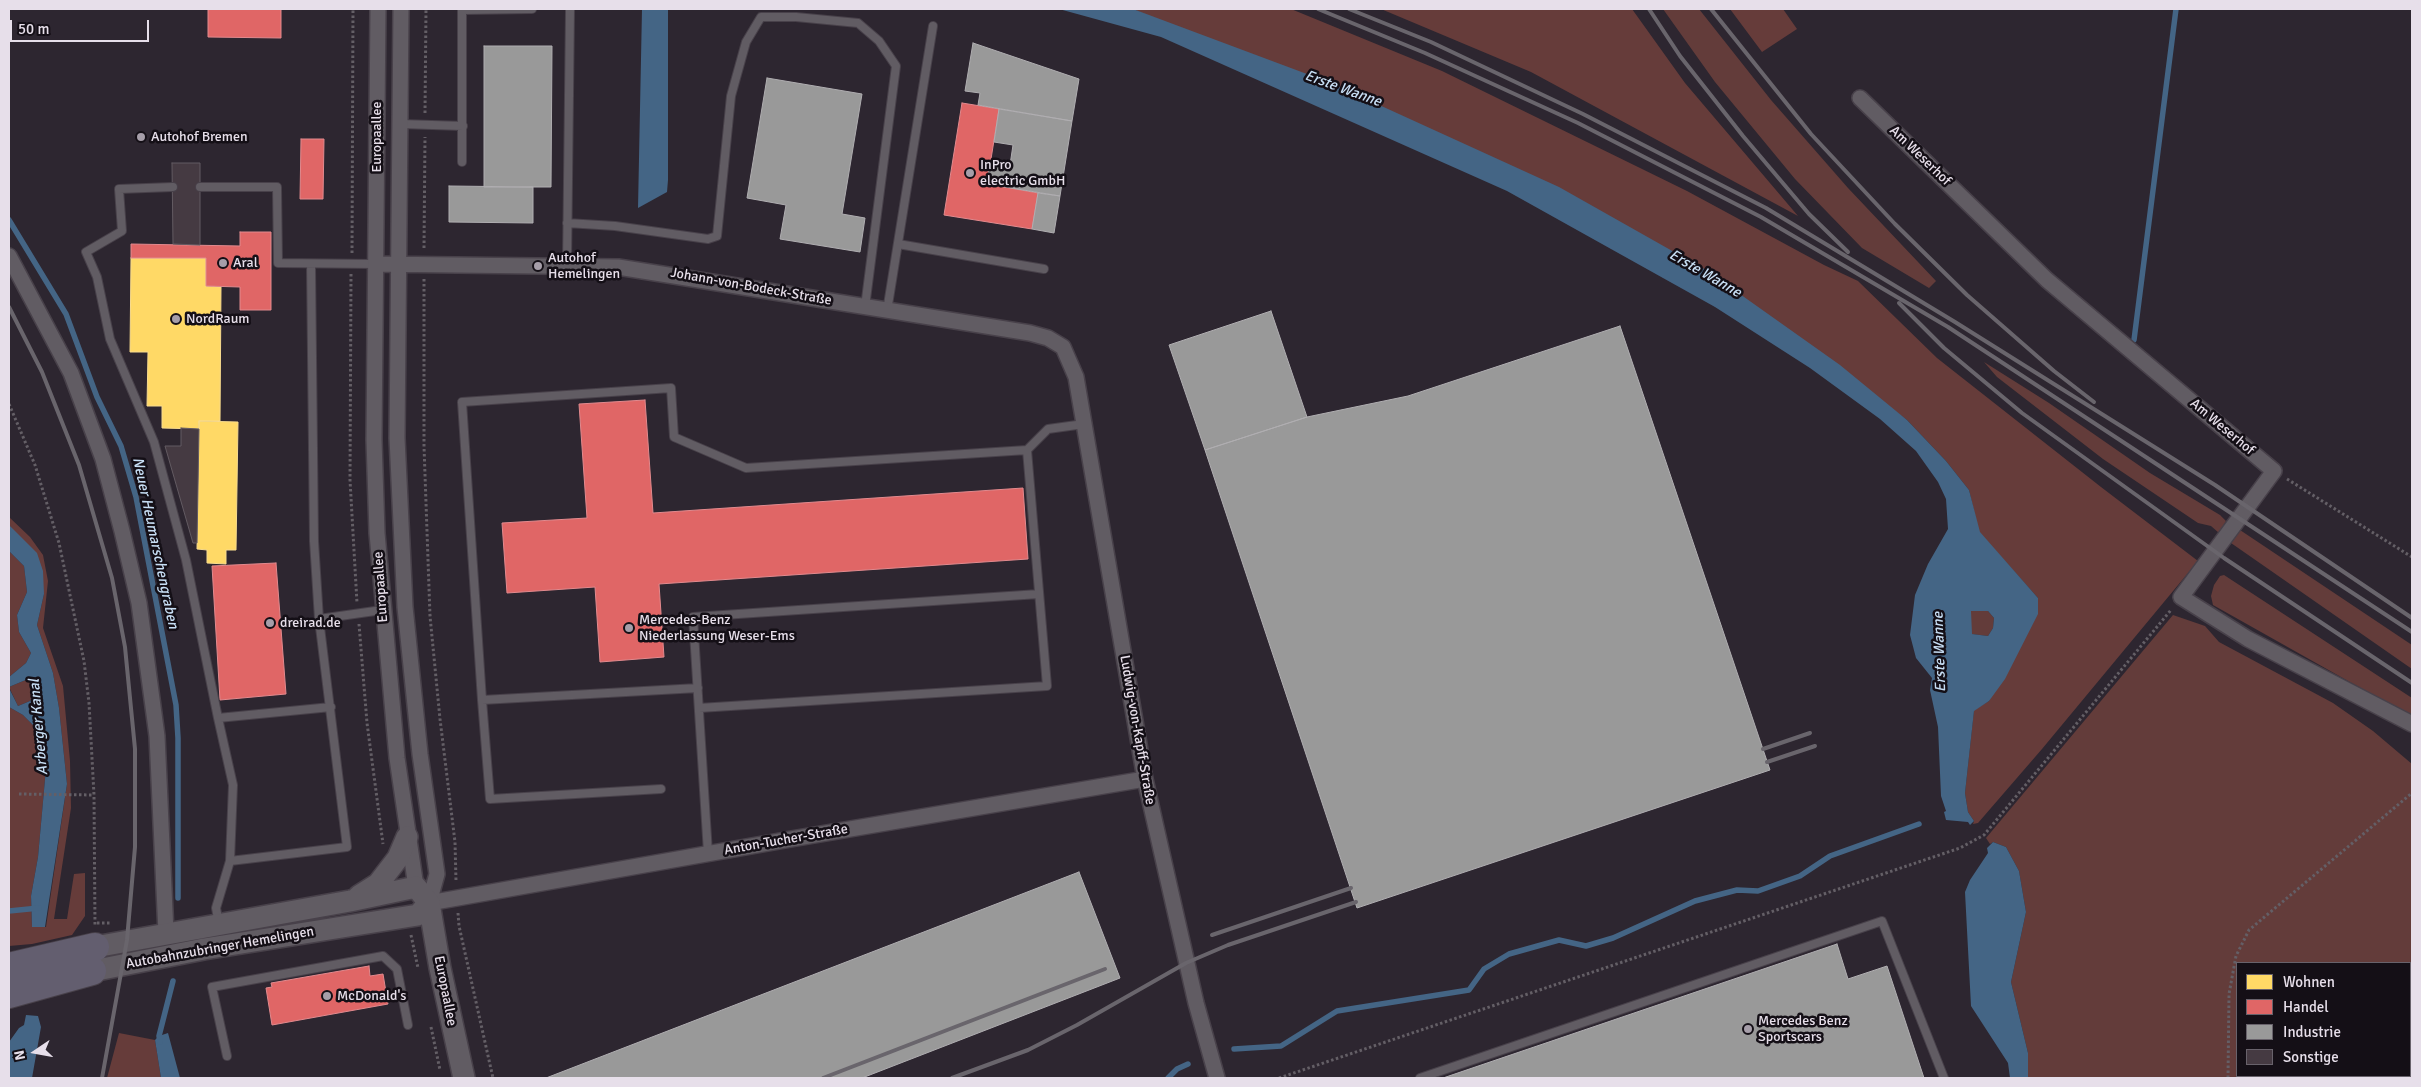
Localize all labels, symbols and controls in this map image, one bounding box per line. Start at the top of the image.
scale bar [12,10,151,42]
text: 50 m [18,20,49,38]
water label: Erste Wanne [1302,67,1384,111]
street label: Europaallee [369,101,385,173]
street label: Am Weserhof [1886,123,1954,189]
place label: Autohof Bremen [151,129,248,145]
marker: Autohof Bremen [135,131,147,143]
place label: InPro electric GmbH [980,157,1065,190]
marker: InPro electric GmbH [964,167,976,179]
water label: Erste Wanne [1666,246,1744,302]
place label: Autohof Hemelingen [548,250,620,282]
place label: Aral [233,255,258,271]
marker: Aral [217,257,229,269]
marker: Autohof Hemelingen [532,260,544,272]
street label: Johann-von-Bodeck-Straße [669,265,833,309]
place label: NordRaum [186,311,249,327]
marker: NordRaum [170,313,182,325]
street label: Am Weserhof [2186,395,2258,459]
water label: Neuer Heumarschengraben [128,455,182,631]
street label: Europaallee [370,551,392,623]
place label: Mercedes-Benz Niederlassung Weser-Ems [639,612,795,644]
water label: Erste Wanne [1930,612,1950,692]
place label: dreirad.de [280,615,341,631]
marker: dreirad.de [264,617,276,629]
marker: Mercedes-Benz Niederlassung Weser-Ems [623,622,635,634]
street label: Ludwig-von-Kapff-Straße [1116,654,1158,806]
water label: Arberger Kanal [26,678,52,776]
street label: Anton-Tucher-Straße [723,821,849,859]
street label: Autobahnzubringer Hemelingen [125,923,315,973]
street label: Europaallee [430,954,460,1028]
legend [2236,962,2411,1077]
text: Wohnen [2283,973,2335,991]
place label: McDonald's [337,988,406,1004]
marker: McDonald's [321,990,333,1002]
text: Handel [2283,998,2329,1016]
place label: Mercedes Benz Sportscars [1758,1013,1848,1046]
marker: Mercedes Benz Sportscars [1742,1023,1754,1035]
text: Industrie [2283,1023,2341,1041]
north arrow [10,1027,60,1077]
text: Sonstige [2283,1048,2339,1066]
text: N [11,1049,29,1062]

